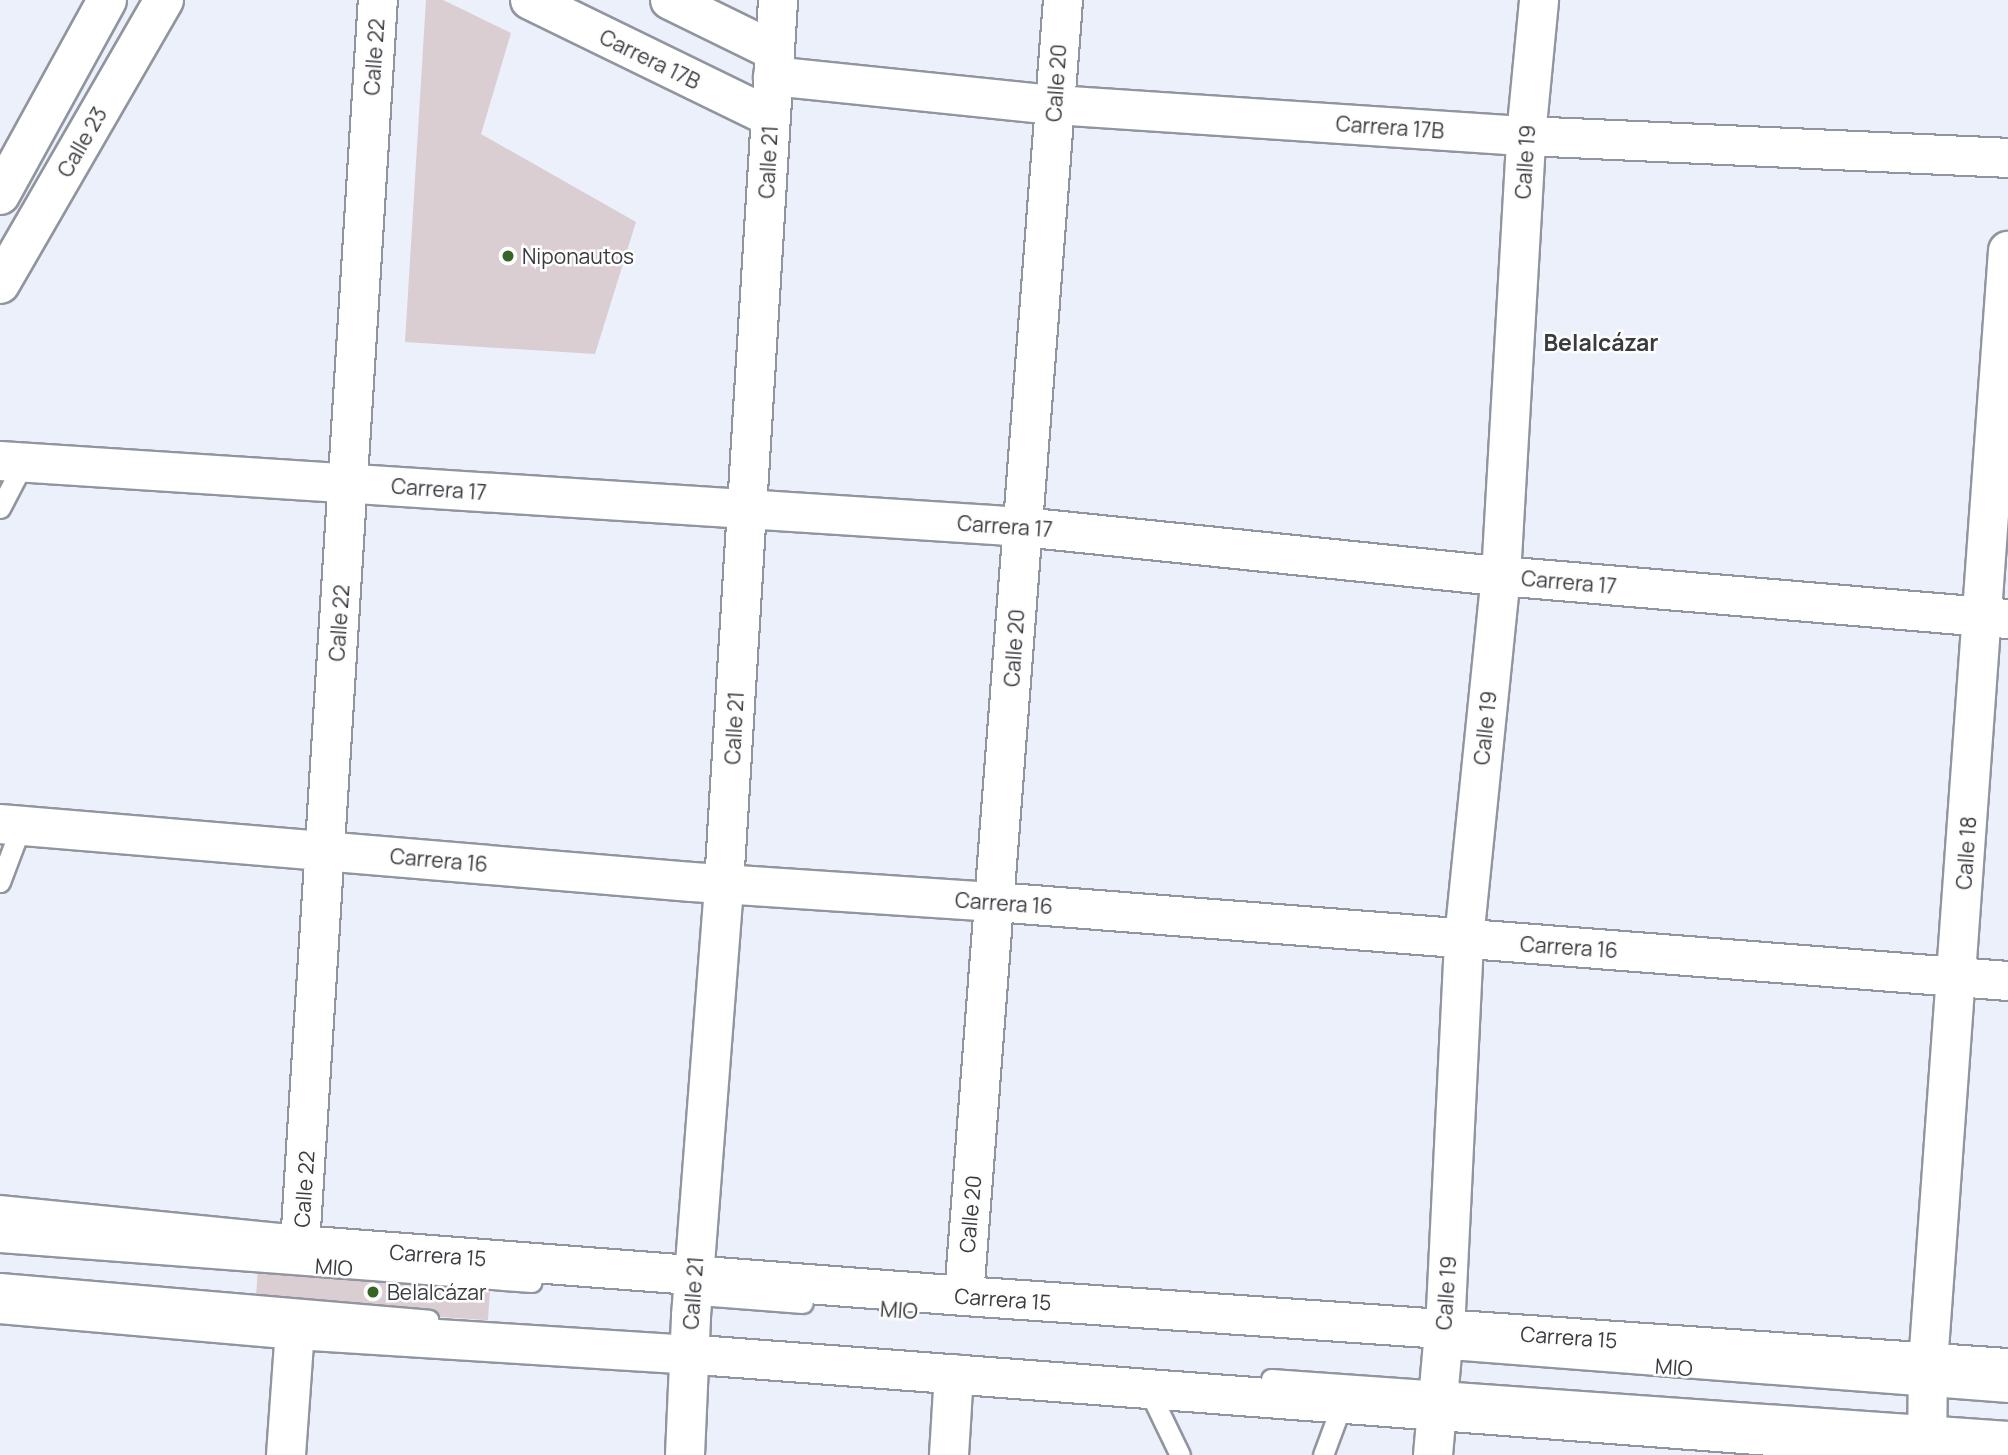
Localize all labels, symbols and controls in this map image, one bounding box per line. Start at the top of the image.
street label: Calle 22 [359,18,389,96]
street label: Carrera 17B [596,24,704,94]
street label: Calle 20 [1041,43,1071,123]
street label: Calle 23 [52,103,112,181]
street label: Carrera 17B [1335,111,1445,143]
street label: Calle 19 [1510,124,1540,200]
street label: Calle 21 [754,125,782,199]
place label: Niponautos [522,243,634,269]
marker: Niponautos [500,248,516,264]
district label: Belalcázar [1544,328,1658,356]
street label: Carrera 17 [390,473,488,505]
street label: Carrera 17 [956,510,1054,542]
street label: Carrera 17 [1520,565,1618,599]
street label: Calle 22 [324,584,354,662]
street label: Calle 20 [999,608,1029,688]
street label: Calle 19 [1469,690,1501,766]
street label: Calle 21 [720,691,748,765]
street label: Calle 18 [1951,816,1981,890]
street label: Carrera 16 [389,843,489,877]
street label: Carrera 16 [954,887,1054,919]
street label: Carrera 16 [1519,931,1619,963]
street label: Calle 22 [289,1150,319,1228]
street label: Calle 20 [954,1174,986,1254]
street label: Carrera 15 [389,1239,487,1271]
street label: MIO [314,1253,354,1281]
street label: Calle 19 [1431,1255,1461,1331]
street label: Calle 21 [678,1256,708,1330]
place label: Belalcázar [387,1279,487,1305]
street label: Carrera 15 [954,1283,1052,1315]
marker: Belalcázar [365,1284,381,1300]
street label: MIO [879,1296,919,1324]
street label: Carrera 15 [1520,1321,1618,1353]
street label: MIO [1654,1353,1694,1381]

